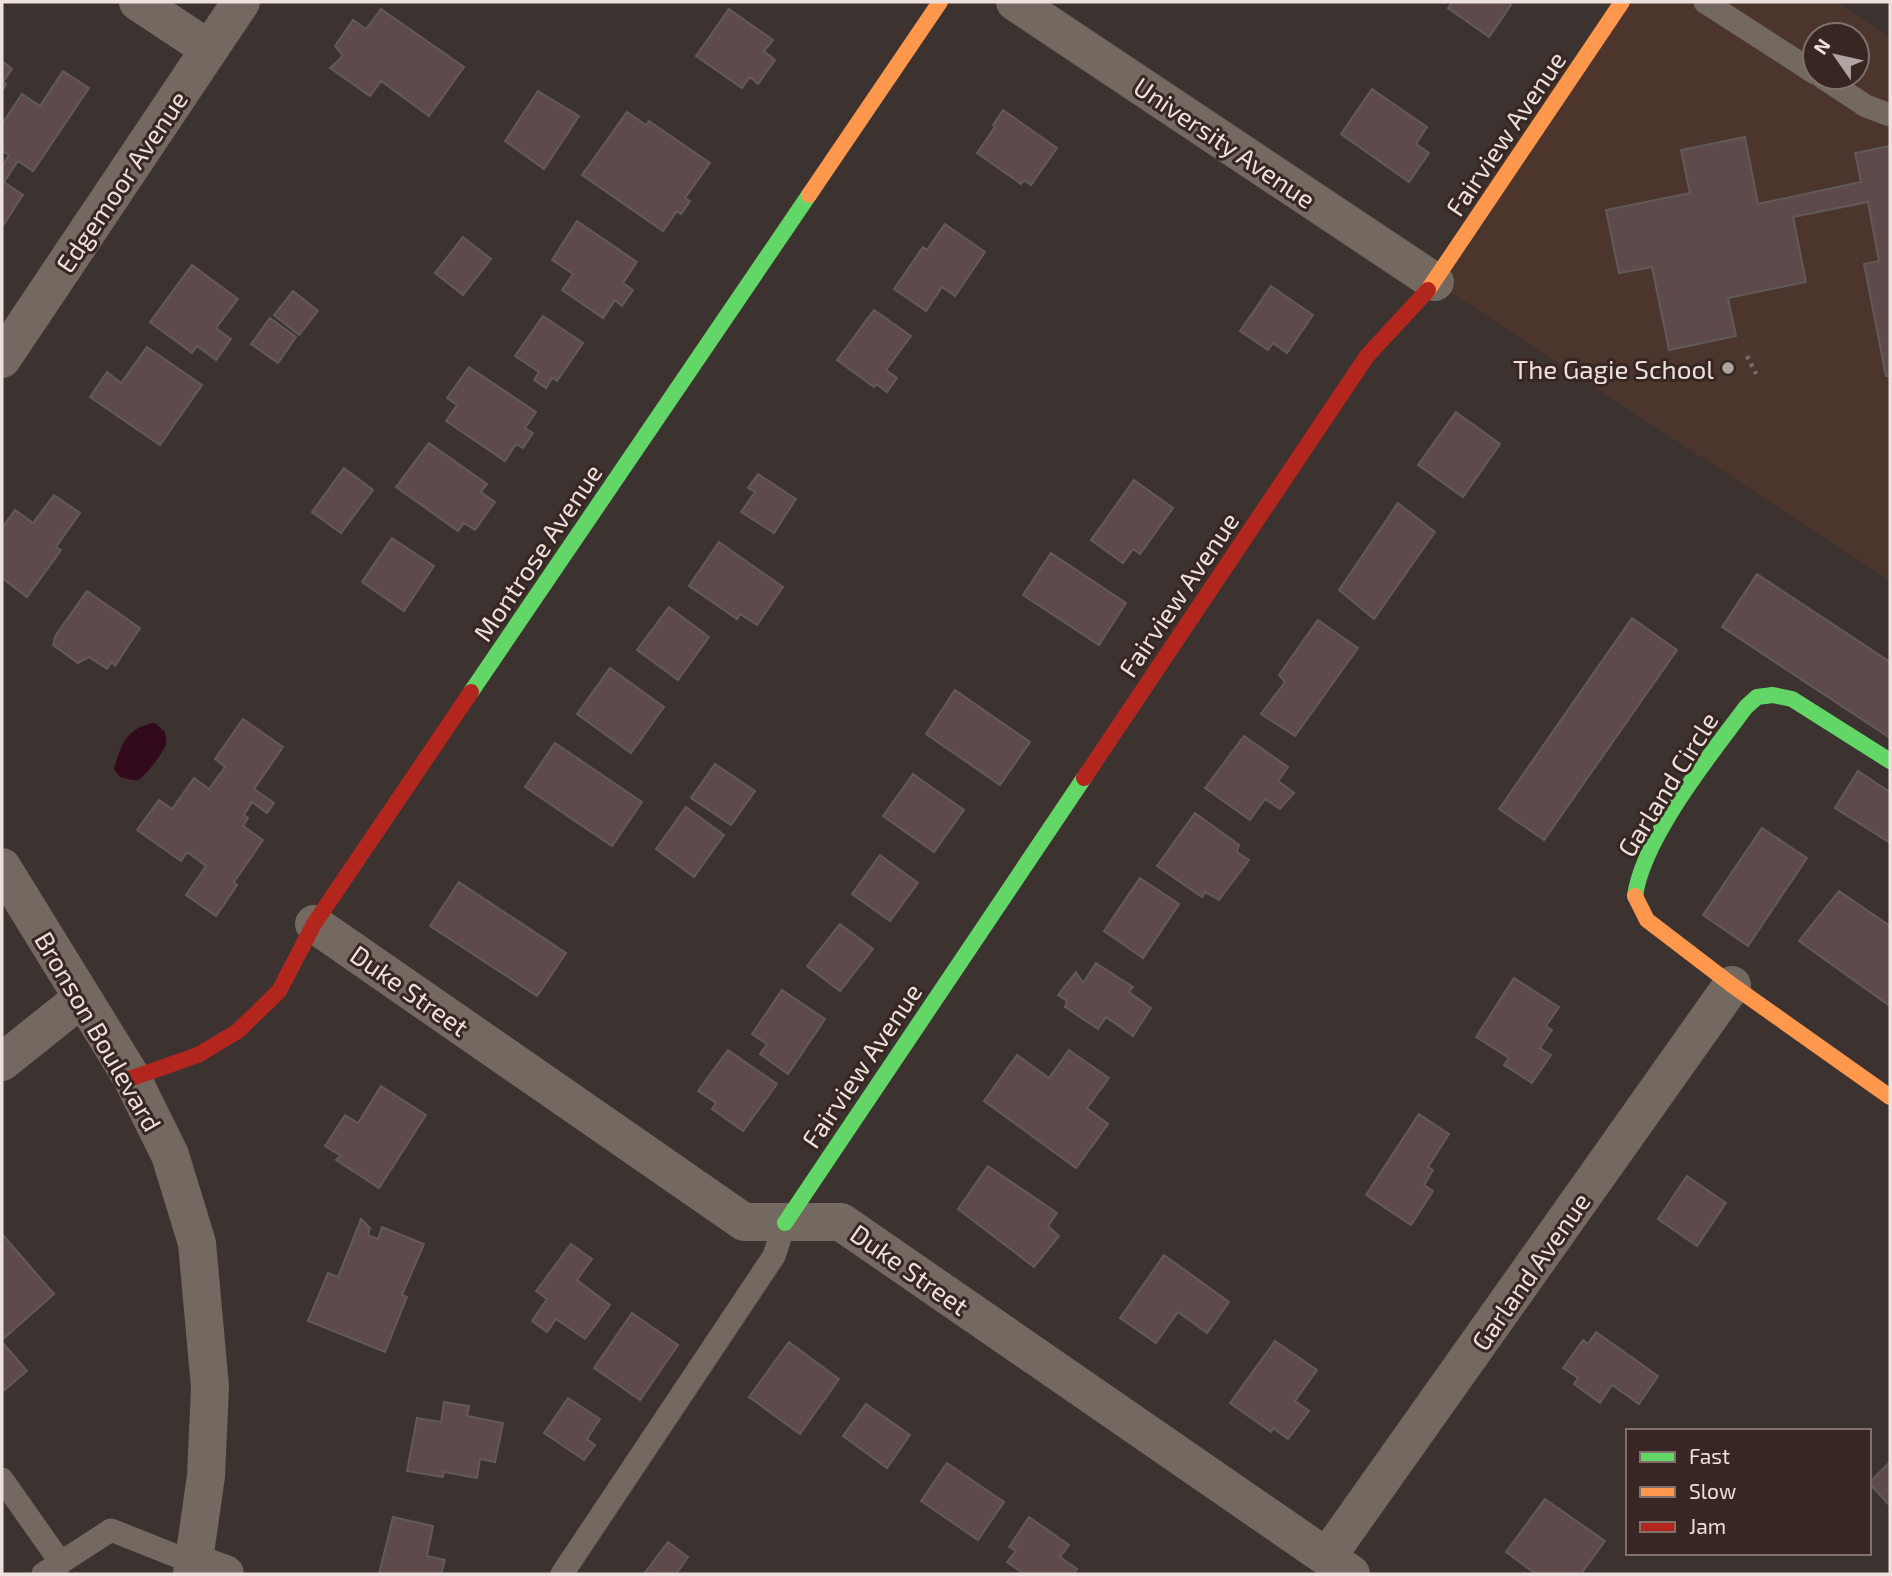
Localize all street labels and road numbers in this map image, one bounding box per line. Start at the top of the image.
street label: Fairview Avenue [1438,45,1572,221]
street label: University Avenue [1128,70,1322,214]
street label: Edgemoor Avenue [49,84,193,278]
street label: Montrose Avenue [466,458,608,646]
street label: Fairview Avenue [1111,506,1245,682]
street label: Garland Circle [1610,706,1724,862]
street label: Bronson Boulevard [29,926,169,1136]
street label: Duke Street [345,938,475,1042]
street label: Fairview Avenue [794,977,928,1153]
street label: Garland Avenue [1464,1186,1596,1356]
street label: Duke Street [845,1217,975,1321]

